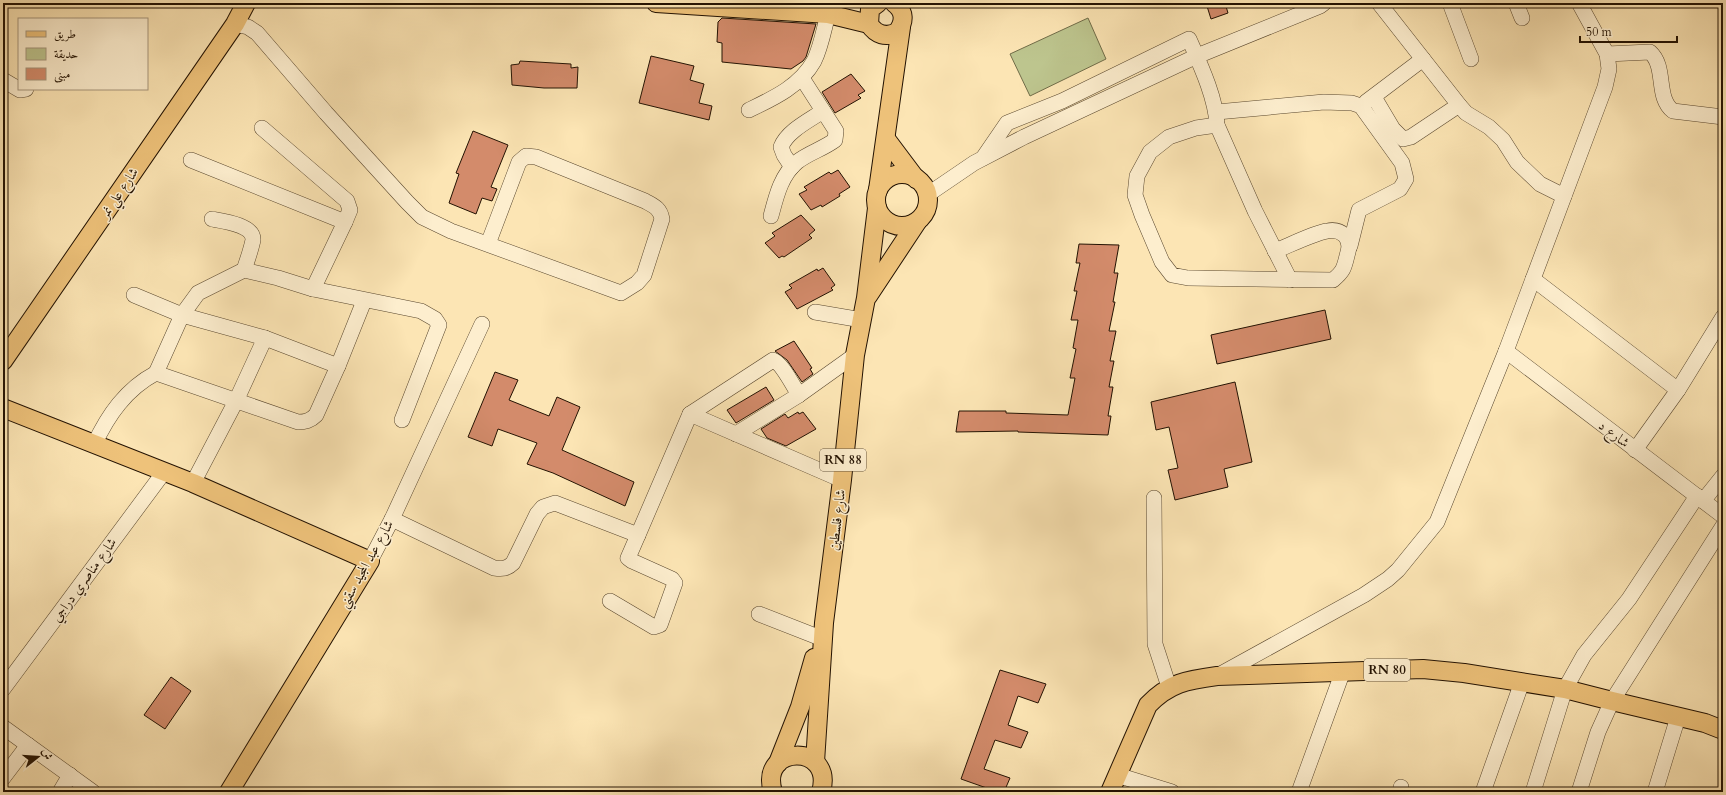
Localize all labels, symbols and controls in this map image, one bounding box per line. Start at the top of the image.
legend [18,18,148,90]
scale bar [1580,18,1677,44]
text: 50 m [1586,24,1613,40]
text: طريق [54,26,76,42]
text: حديقة [54,46,78,62]
text: مبنى [54,66,70,83]
street label: شارع علي نمر [94,164,145,225]
street label: شارع د [1593,416,1633,454]
road number: RN 88 [820,449,866,471]
street label: شارع فلسطين [824,488,852,552]
street label: شارع عبد المجيد سقني [334,517,401,613]
street label: شارع مناصري دراجي [47,534,123,627]
road number: RN 80 [1364,659,1410,681]
north arrow [18,737,58,777]
text: ش [38,747,56,762]

